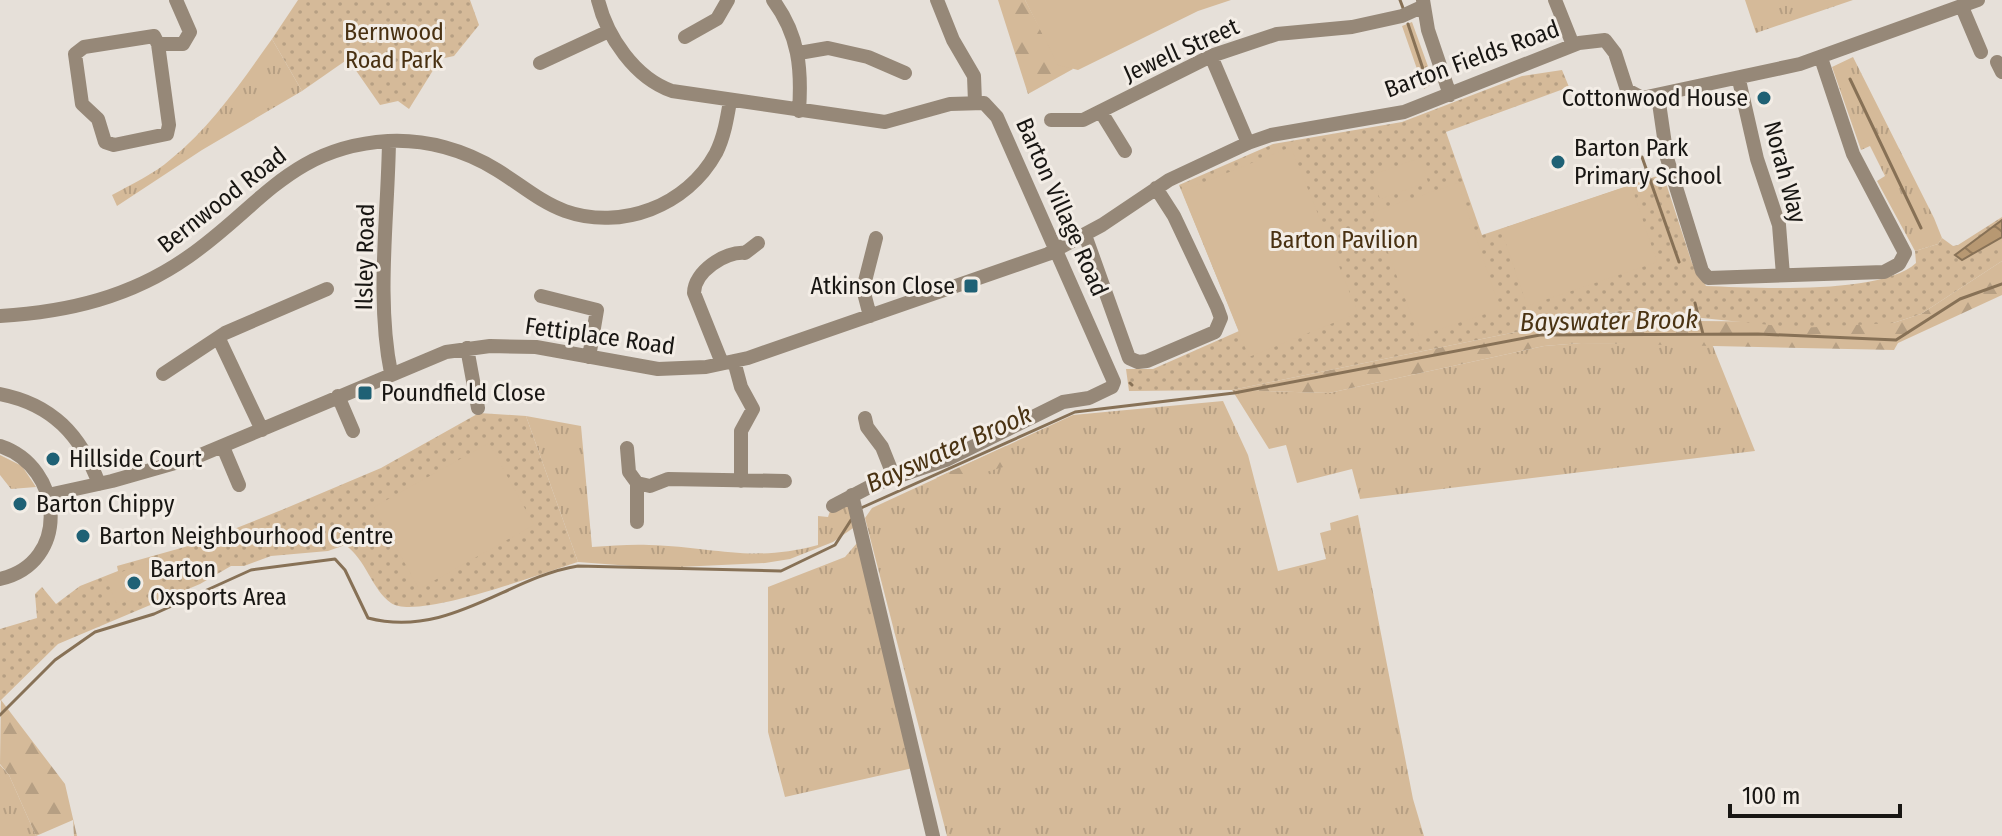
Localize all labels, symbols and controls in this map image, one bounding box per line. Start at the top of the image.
street label: Jewell Street [1119,12,1243,88]
street label: Barton Fields Road [1381,14,1563,104]
park label: Bernwood Road Park [344,18,444,74]
place label: Cottonwood House [1562,84,1748,112]
marker: Cottonwood House [1755,89,1773,107]
street label: Barton Village Road [1010,114,1114,300]
street label: Norah Way [1758,118,1812,226]
place label: Barton Park Primary School [1574,134,1722,190]
street label: Bernwood Road [152,141,292,259]
marker: Barton Park Primary School [1549,153,1567,171]
street label: Ilsley Road [350,203,380,311]
park label: Barton Pavilion [1270,226,1418,254]
place label: Atkinson Close [811,272,955,300]
marker: Atkinson Close [962,277,980,295]
water label: Bayswater Brook [1520,304,1698,338]
street label: Fettiplace Road [523,312,677,360]
place label: Poundfield Close [381,379,546,407]
marker: Poundfield Close [356,384,374,402]
water label: Bayswater Brook [861,399,1037,499]
place label: Hillside Court [69,445,202,473]
marker: Hillside Court [44,450,62,468]
place label: Barton Chippy [36,490,175,518]
marker: Barton Chippy [11,495,29,513]
place label: Barton Neighbourhood Centre [99,522,393,550]
marker: Barton Neighbourhood Centre [74,527,92,545]
place label: Barton Oxsports Area [150,555,287,611]
marker: Barton Oxsports Area [125,574,143,592]
scale bar [1730,768,1900,818]
text: 100 m [1742,782,1800,810]

